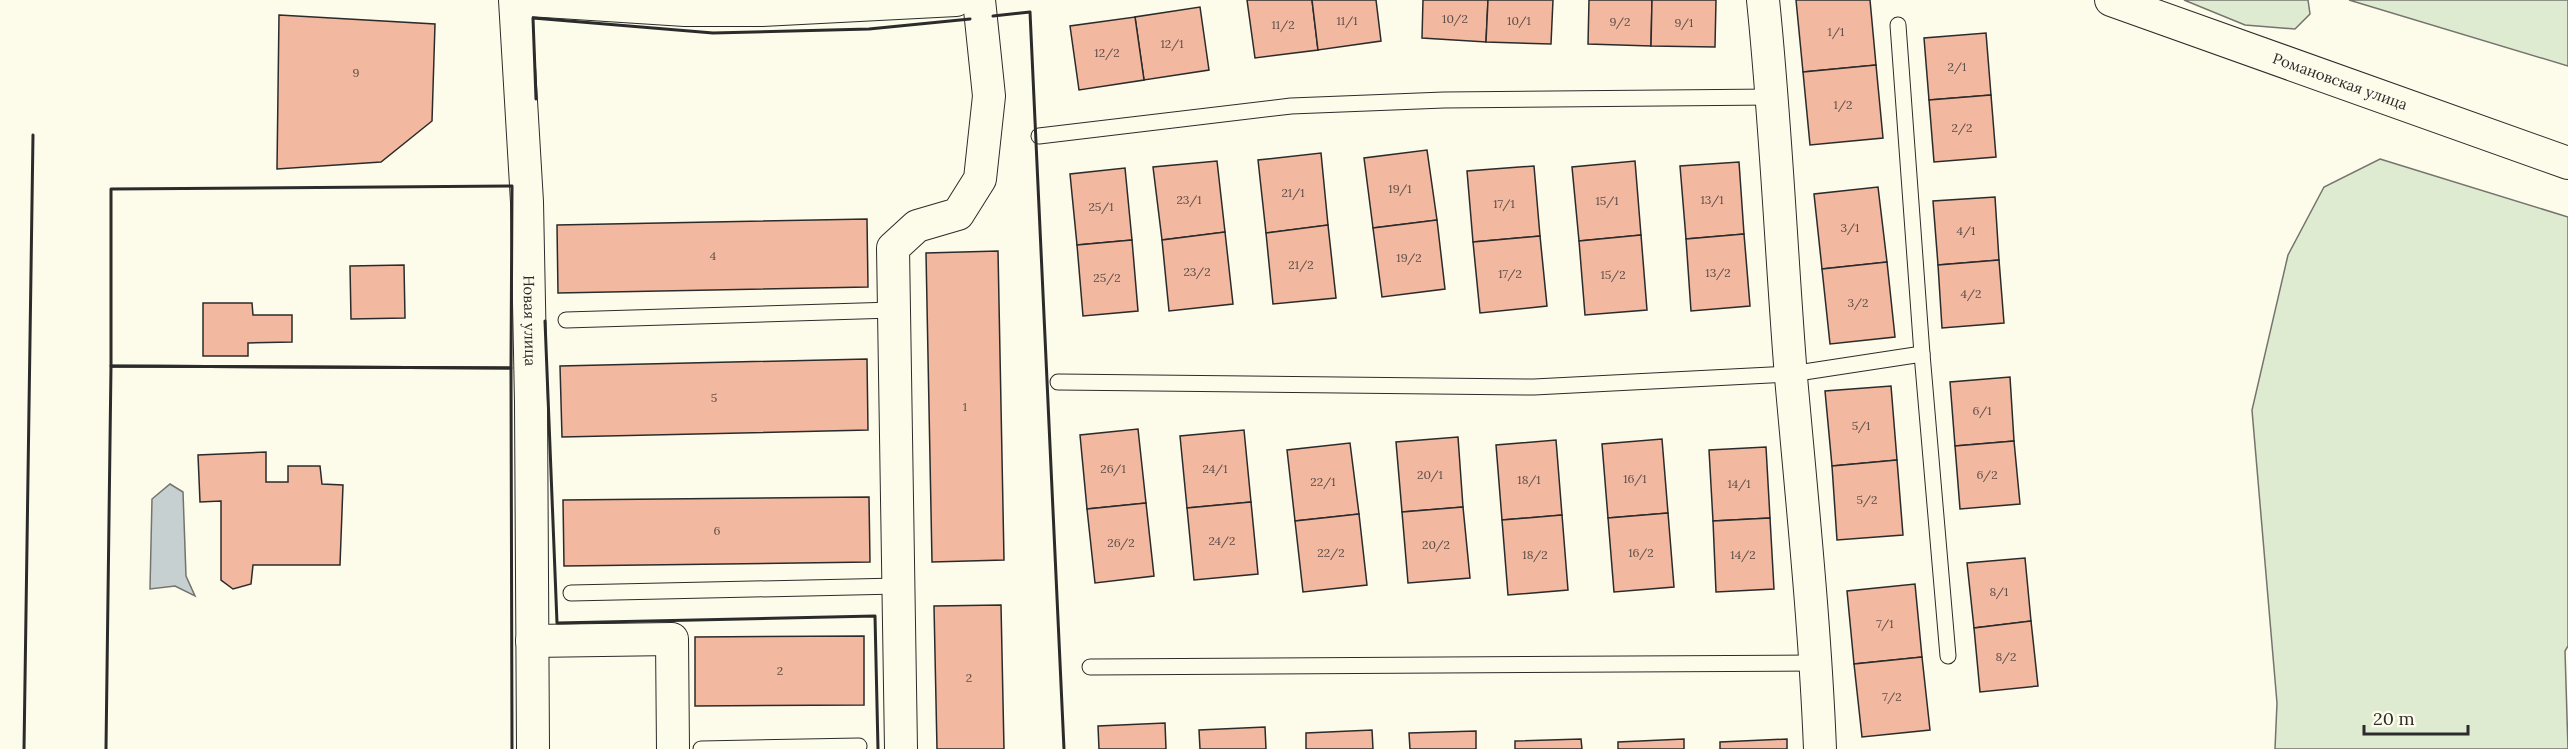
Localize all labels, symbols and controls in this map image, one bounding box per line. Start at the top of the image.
house number: 10/2 [1442,11,1468,27]
house number: 11/1 [1336,13,1358,29]
house number: 10/1 [1507,13,1531,29]
house number: 9/2 [1609,14,1631,30]
house number: 9/1 [1675,15,1693,31]
house number: 11/2 [1271,17,1295,33]
house number: 1/1 [1828,24,1844,40]
house number: 12/1 [1160,36,1184,52]
house number: 12/2 [1094,45,1120,61]
street label: Романовская улица [2270,48,2410,114]
house number: 2/1 [1948,59,1966,75]
house number: 9 [353,65,360,80]
house number: 1/2 [1834,97,1852,113]
house number: 2/2 [1952,120,1972,136]
house number: 19/1 [1388,181,1412,197]
house number: 21/1 [1281,185,1305,201]
house number: 23/1 [1176,192,1202,208]
house number: 13/1 [1700,192,1724,208]
house number: 15/1 [1595,193,1619,209]
house number: 17/1 [1493,196,1515,212]
house number: 25/1 [1088,199,1114,215]
house number: 3/1 [1841,220,1859,236]
house number: 4/1 [1957,223,1975,239]
house number: 4 [710,248,717,263]
house number: 19/2 [1396,250,1422,266]
house number: 21/2 [1288,257,1314,273]
house number: 23/2 [1183,264,1211,280]
house number: 13/2 [1705,265,1731,281]
house number: 17/2 [1498,266,1522,282]
house number: 15/2 [1600,267,1626,283]
house number: 25/2 [1093,270,1121,286]
street label: Новая улица [519,275,540,367]
house number: 4/2 [1961,286,1981,302]
house number: 3/2 [1848,295,1868,311]
house number: 5 [711,390,717,405]
house number: 1 [963,399,967,414]
house number: 6/1 [1972,403,1992,419]
house number: 5/1 [1852,418,1870,434]
house number: 26/1 [1100,461,1126,477]
house number: 24/1 [1202,461,1228,477]
house number: 20/1 [1417,467,1443,483]
house number: 6/2 [1976,467,1998,483]
house number: 16/1 [1623,471,1647,487]
house number: 18/1 [1517,472,1541,488]
house number: 22/1 [1310,474,1336,490]
house number: 14/1 [1727,476,1751,492]
house number: 5/2 [1857,492,1877,508]
house number: 6 [714,523,721,538]
house number: 24/2 [1208,533,1236,549]
house number: 26/2 [1107,535,1135,551]
house number: 20/2 [1422,537,1450,553]
house number: 22/2 [1317,545,1345,561]
house number: 16/2 [1628,545,1654,561]
house number: 18/2 [1522,547,1548,563]
house number: 14/2 [1730,547,1756,563]
house number: 8/1 [1990,584,2008,600]
house number: 7/1 [1876,616,1894,632]
house number: 8/2 [1995,649,2017,665]
house number: 2 [777,663,783,678]
house number: 2 [966,670,972,685]
house number: 7/2 [1882,689,1902,705]
scale bar [2364,698,2468,736]
text: 20 m [2373,707,2415,730]

